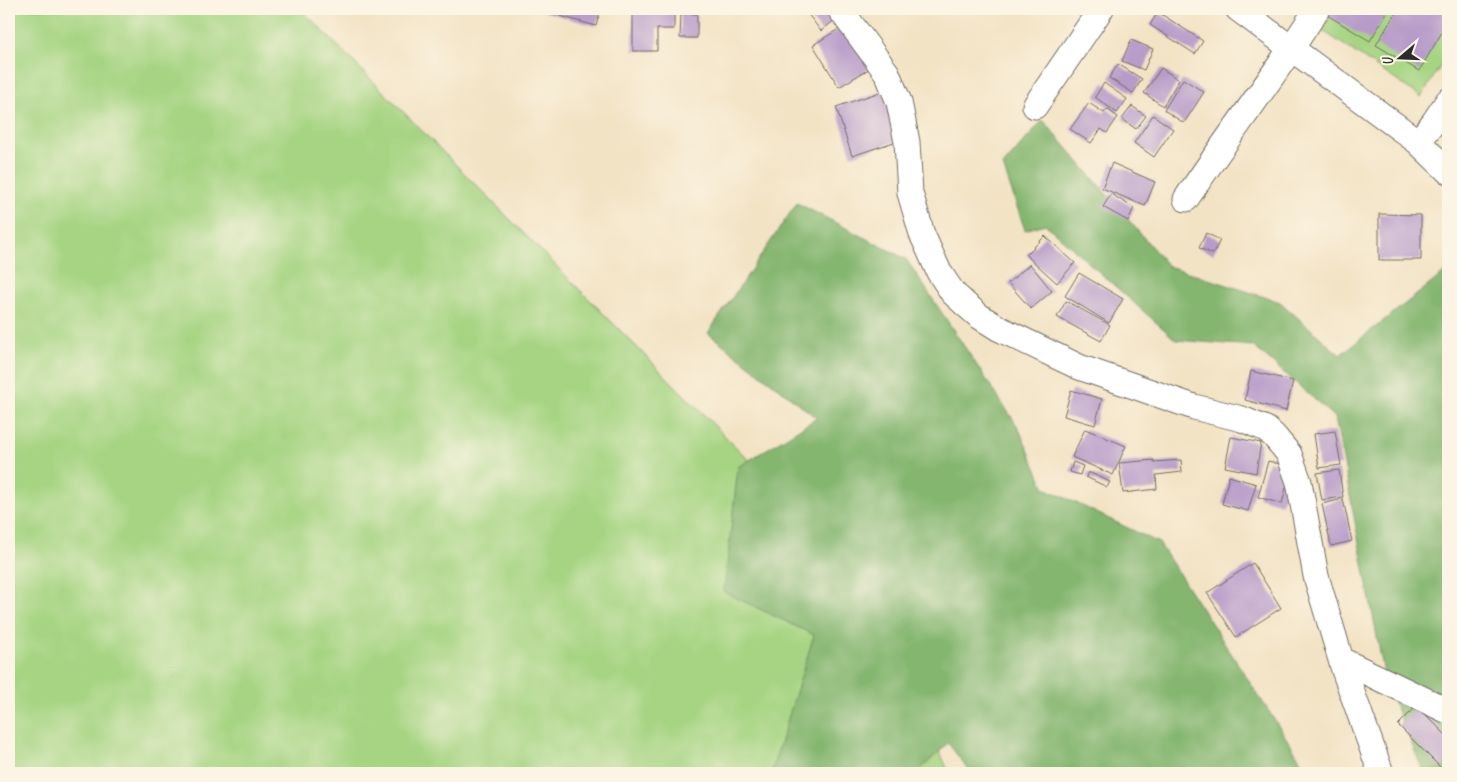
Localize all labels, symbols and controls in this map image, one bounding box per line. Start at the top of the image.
north arrow [1374,32,1424,82]
text: U [1378,53,1397,68]

